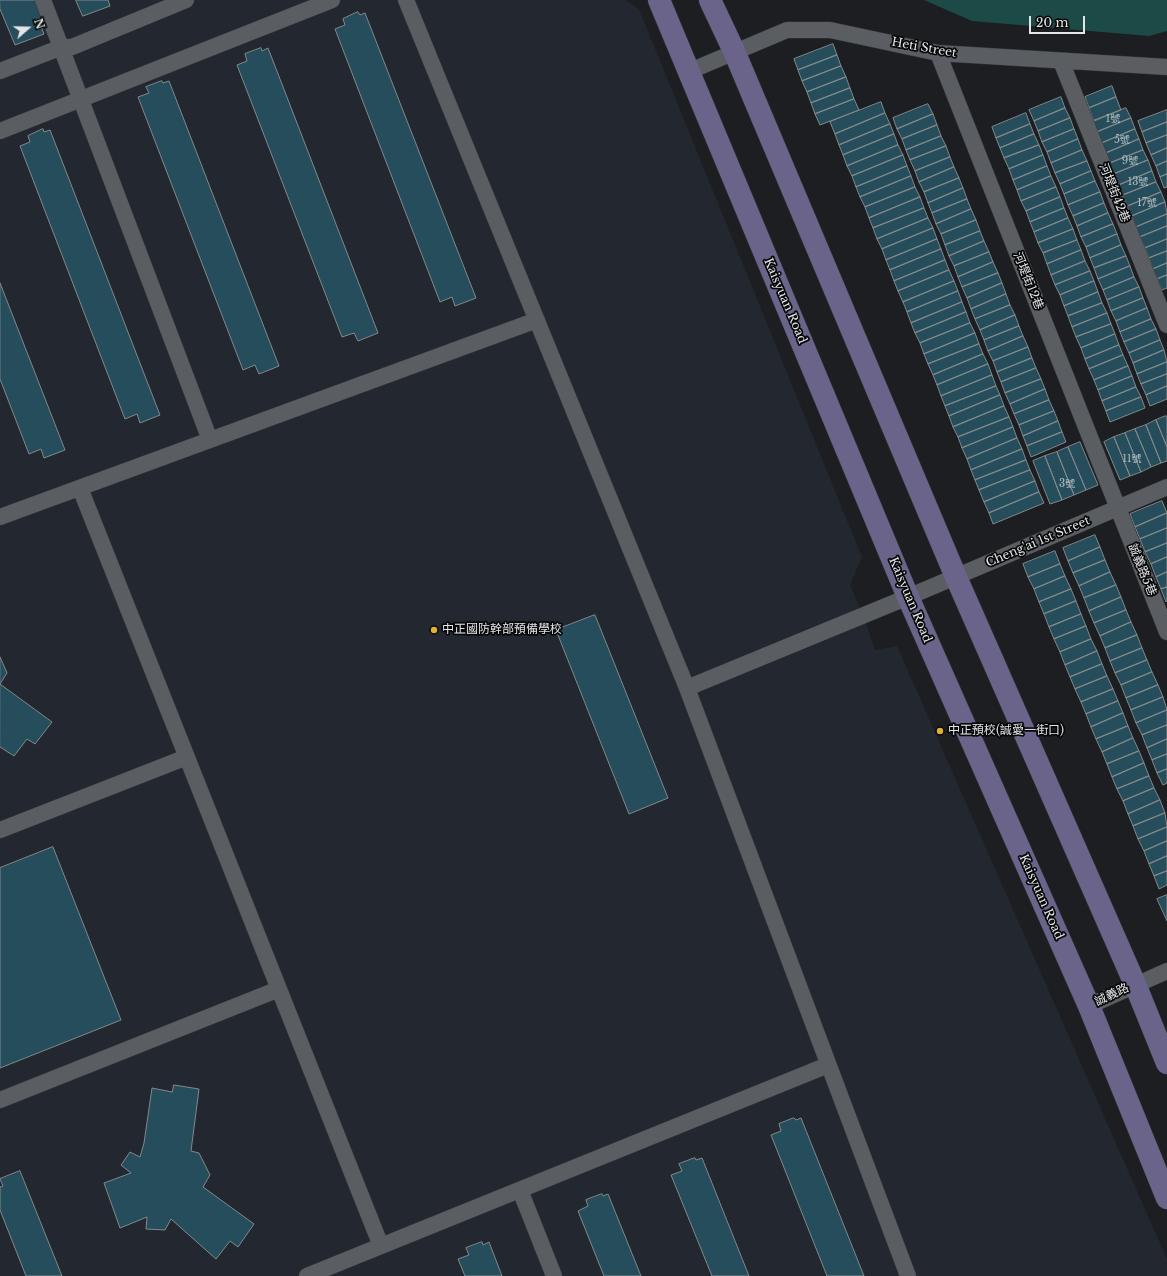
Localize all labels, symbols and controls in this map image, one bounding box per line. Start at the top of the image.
north arrow [8,8,48,48]
scale bar [1031,8,1087,34]
text: 20 m [1036,15,1068,30]
text: N [31,17,48,31]
street label: Heti Street [890,35,958,61]
house number: 1號 [1106,113,1120,125]
house number: 5號 [1114,134,1130,146]
house number: 9號 [1122,155,1138,167]
street label: 河堤街42巷 [1096,161,1132,225]
house number: 13號 [1128,176,1148,188]
house number: 17號 [1137,197,1157,209]
street label: 河堤街12巷 [1010,250,1046,312]
street label: Kaisyuan Road [761,256,809,346]
house number: 11號 [1123,453,1141,465]
house number: 3號 [1059,478,1075,490]
street label: Cheng'ai 1st Street [984,514,1092,570]
street label: 誠義路5巷 [1125,542,1159,598]
street label: Kaisyuan Road [886,555,934,645]
place label: 中正國防幹部預備學校 [442,623,562,637]
marker: 中正國防幹部預備學校 [429,625,439,635]
place label: 中正預校(誠愛一街口) [948,724,1064,738]
marker: 中正預校(誠愛一街口) [935,726,945,736]
street label: Kaisyuan Road [1016,852,1066,942]
street label: 誠義路 [1093,981,1131,1009]

